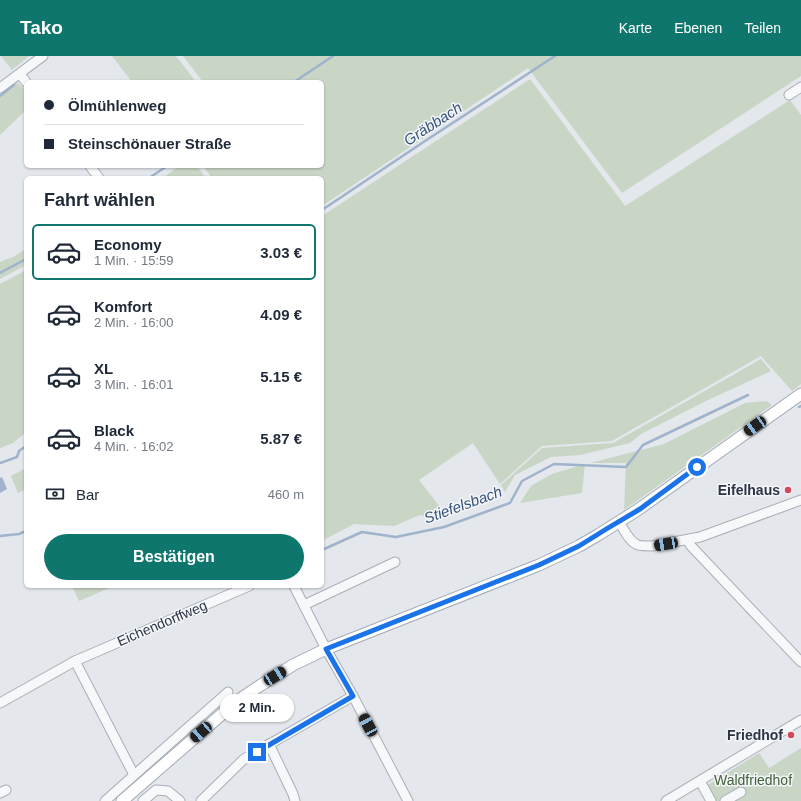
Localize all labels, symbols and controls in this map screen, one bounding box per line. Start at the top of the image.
text: Tako [20,17,63,38]
text: Karte [619,20,652,36]
text: Ebenen [674,20,722,36]
text: Teilen [744,20,781,36]
text: Ölmühlenweg [68,97,166,114]
water label: Gräbbach [400,99,465,149]
text: Steinschönauer Straße [68,135,231,152]
text: Fahrt wählen [44,190,155,210]
icon: car [46,234,82,270]
text: Economy [94,236,162,253]
text: 3.03 € [260,244,302,261]
text: 1 Min. · 15:59 [94,253,174,268]
icon: car [46,296,82,332]
text: Komfort [94,298,152,315]
text: 4.09 € [260,306,302,323]
text: 2 Min. · 16:00 [94,315,174,330]
icon: car [46,358,82,394]
text: XL [94,360,113,377]
text: 5.15 € [260,368,302,385]
text: 3 Min. · 16:01 [94,377,174,392]
car [742,414,768,438]
icon: car [46,420,82,456]
text: Black [94,422,134,439]
text: 5.87 € [260,430,302,447]
text: 4 Min. · 16:02 [94,439,174,454]
route start [688,458,706,476]
place label: Eifelhaus [718,482,780,498]
icon: cash [44,483,66,505]
water label: Stiefelsbach [422,483,504,526]
marker: Eifelhaus [783,485,793,495]
text: Bar [76,486,99,503]
text: 460 m [268,487,304,502]
button: Bestätigen [44,534,304,580]
car [653,536,679,552]
street label: Eichendorffweg [115,597,209,649]
car [262,665,288,687]
callout: 2 Min. [220,694,294,722]
text: 2 Min. [239,700,275,715]
car [357,712,379,738]
car [188,720,214,744]
place label: Friedhof [727,727,783,743]
marker: Friedhof [786,730,796,740]
route end [248,743,266,761]
park label: Waldfriedhof [714,772,792,788]

